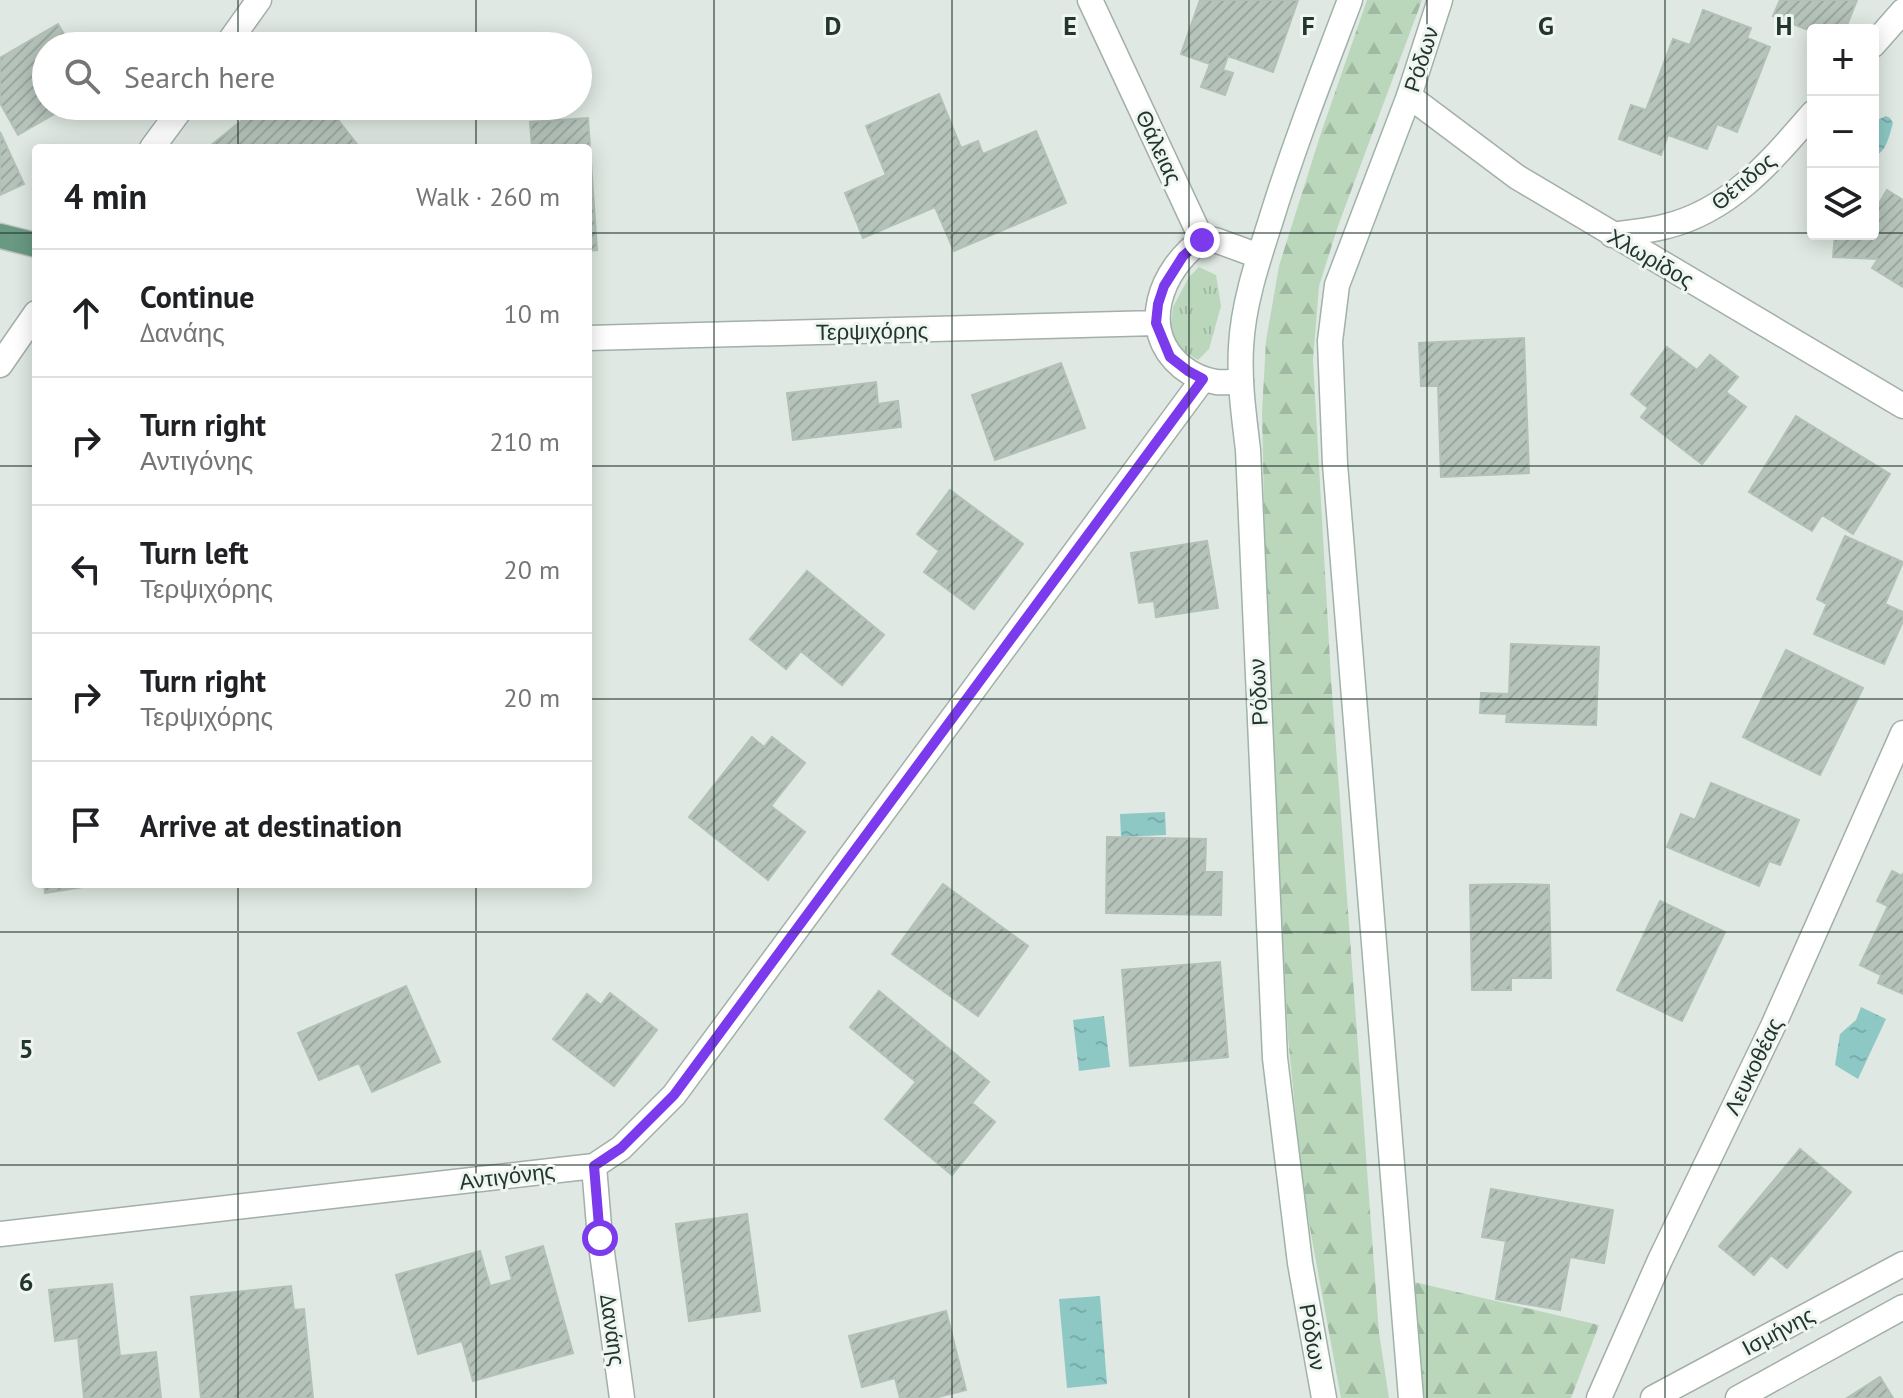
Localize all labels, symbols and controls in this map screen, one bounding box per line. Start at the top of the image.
text: D [825,9,841,42]
text: E [1063,9,1077,42]
text: F [1301,9,1315,42]
text: G [1538,9,1554,42]
text: H [1776,9,1792,42]
street label: Ρόδων [1397,23,1445,95]
map controls [1807,24,1879,240]
button: + [1807,24,1879,96]
search box [32,32,592,120]
icon: search [60,54,104,98]
text: Search here [124,57,275,96]
button: − [1807,96,1879,168]
street label: Θάλειας [1130,105,1188,189]
street label: Θέτιδος [1705,146,1781,216]
button: layers [1807,168,1879,240]
text: 4 min [64,174,147,218]
text: Walk · 260 m [416,180,560,213]
route end [1184,222,1220,258]
street label: Χλωρίδος [1603,222,1699,294]
text: Continue [140,277,254,316]
icon: ahead [64,291,108,335]
text: 10 m [504,297,560,330]
text: Δανάης [140,316,225,349]
street label: Τερψιχόρης [816,316,928,346]
text: Turn right [140,405,266,444]
icon: right [64,419,108,463]
text: 210 m [489,425,560,458]
text: Αντιγόνης [140,444,253,477]
text: Turn left [140,533,248,572]
icon: left [64,547,108,591]
text: 20 m [504,553,560,586]
text: Τερψιχόρης [140,572,273,605]
street label: Ρόδων [1242,658,1274,726]
text: Turn right [140,661,266,700]
icon: right [64,675,108,719]
text: 20 m [504,681,560,714]
text: Τερψιχόρης [140,700,273,733]
icon: arrive [64,803,108,847]
text: Arrive at destination [140,806,402,845]
street label: Λευκοθέας [1717,1013,1789,1119]
text: 5 [19,1032,33,1065]
street label: Αντιγόνης [458,1156,556,1196]
route start [582,1220,618,1256]
text: 6 [19,1265,33,1298]
street label: Δανάης [594,1293,632,1367]
street label: Ισμήνης [1737,1300,1819,1362]
street label: Ρόδων [1293,1301,1333,1373]

